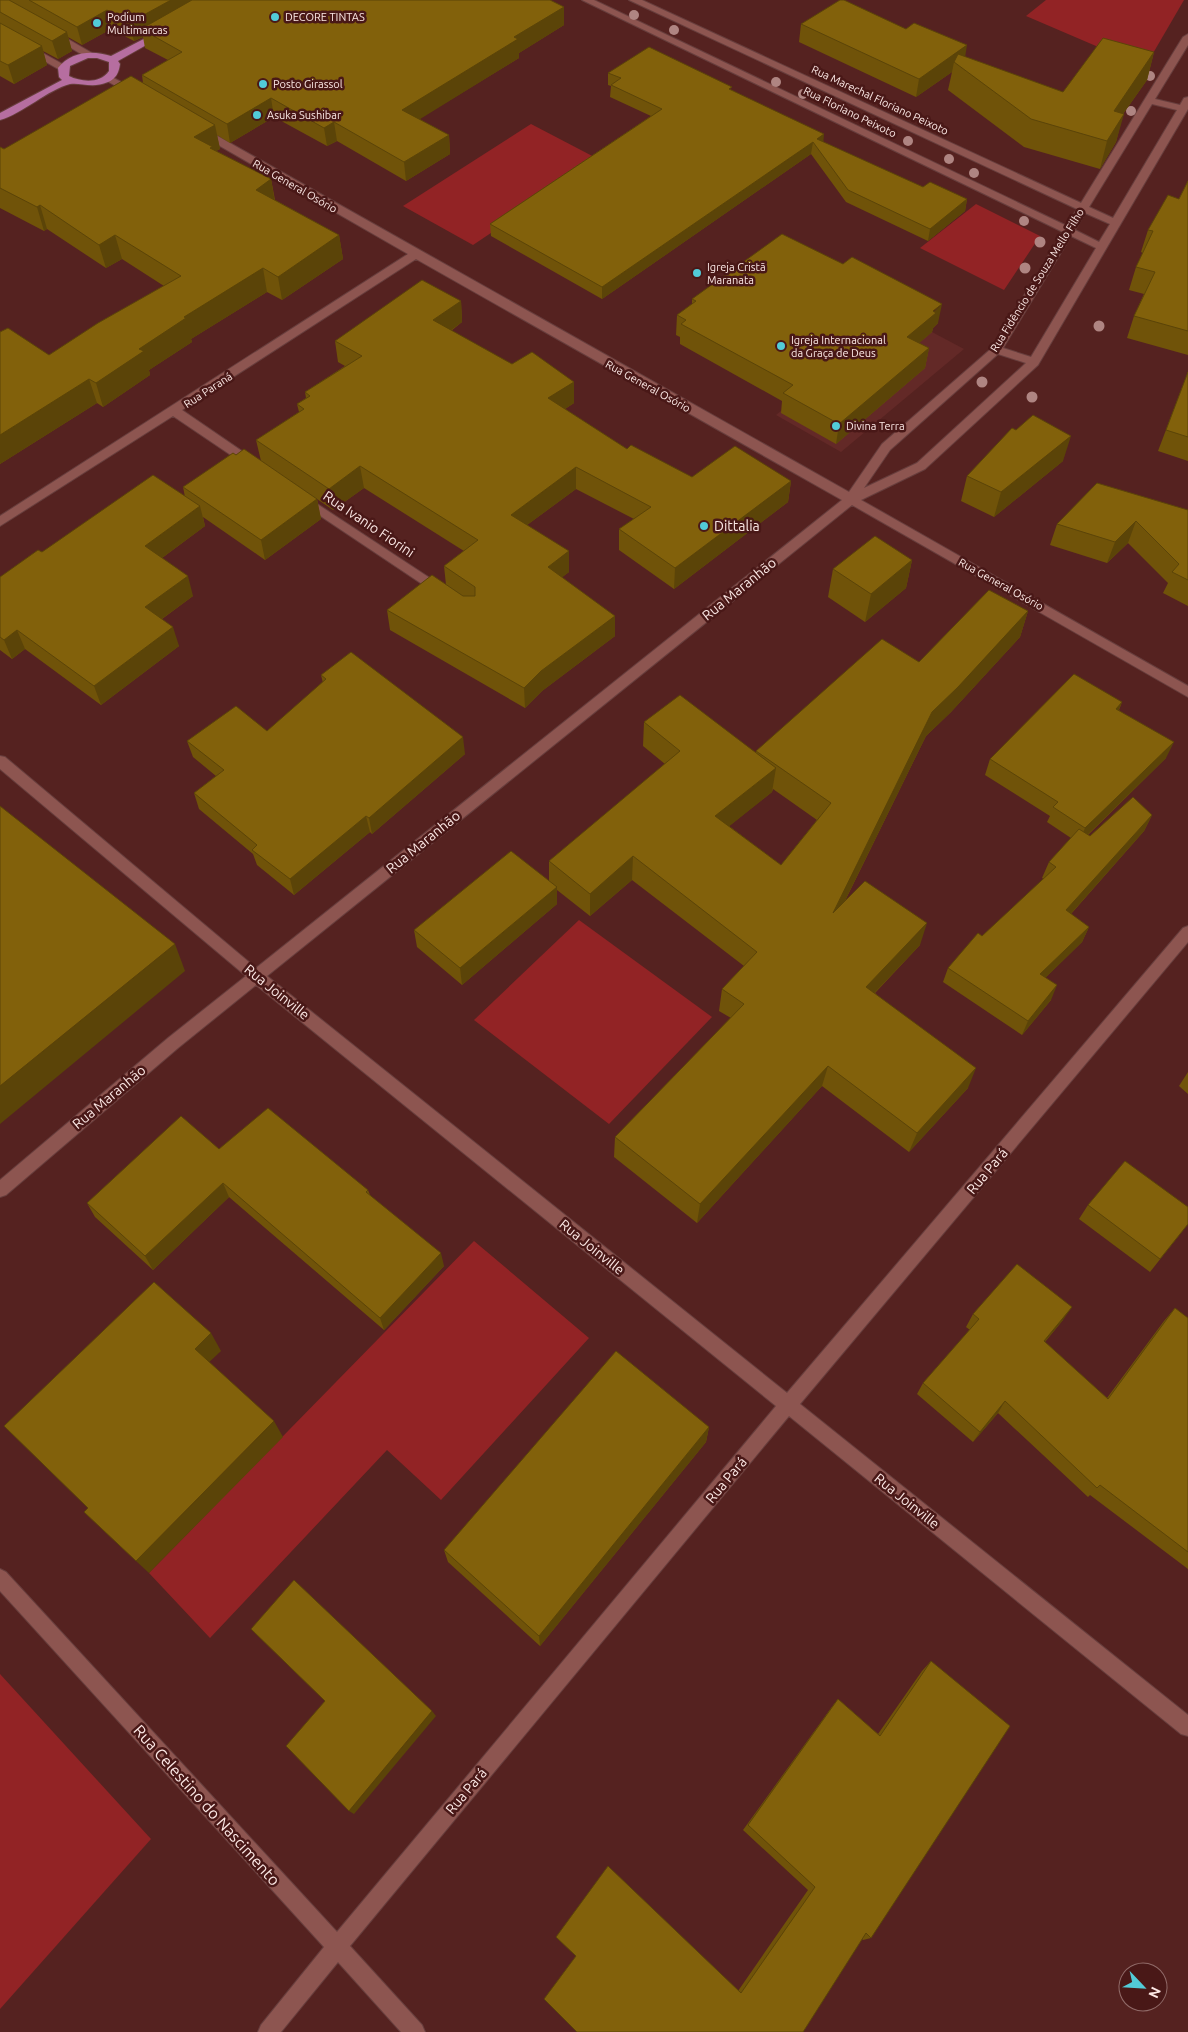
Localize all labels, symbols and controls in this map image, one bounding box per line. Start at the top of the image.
place label: Podium Multimarcas [107,11,168,36]
marker: DECORE TINTAS [269,11,281,23]
place label: DECORE TINTAS [285,11,365,23]
marker: Podium Multimarcas [91,17,103,29]
street label: Rua Marechal Floriano Peixoto [810,63,950,137]
marker: Posto Girassol [257,78,269,90]
place label: Posto Girassol [273,78,343,90]
street label: Rua Floriano Peixoto [802,84,898,140]
marker: Asuka Sushibar [251,109,263,121]
place label: Asuka Sushibar [267,109,342,121]
street label: Rua General Osório [251,157,339,215]
street label: Rua Fidêncio de Souza Mello Filho [988,206,1086,354]
place label: Igreja Cristã Maranata [707,261,766,286]
marker: Igreja Cristã Maranata [691,267,703,279]
place label: Igreja Internacional da Graça de Deus [791,334,886,359]
marker: Igreja Internacional da Graça de Deus [775,340,787,352]
street label: Rua General Osório [603,358,693,414]
street label: Rua Paraná [182,370,234,410]
marker: Divina Terra [830,420,842,432]
place label: Divina Terra [846,420,905,432]
street label: Rua Ivanio Fiorini [320,488,418,560]
place label: Dittalia [714,518,760,534]
marker: Dittalia [698,520,710,532]
street label: Rua Maranhão [699,554,779,624]
street label: Rua General Osório [956,556,1046,612]
street label: Rua Maranhão [383,807,463,877]
street label: Rua Joinville [241,961,313,1023]
street label: Rua Maranhão [69,1062,149,1132]
street label: Rua Pará [963,1145,1011,1197]
street label: Rua Joinville [556,1216,628,1278]
street label: Rua Pará [702,1454,750,1506]
street label: Rua Joinville [871,1470,943,1532]
street label: Rua Celestino do Nascimento [130,1721,284,1889]
street label: Rua Pará [442,1765,490,1817]
north arrow [1118,1962,1168,2012]
text: N [1145,1984,1164,2001]

